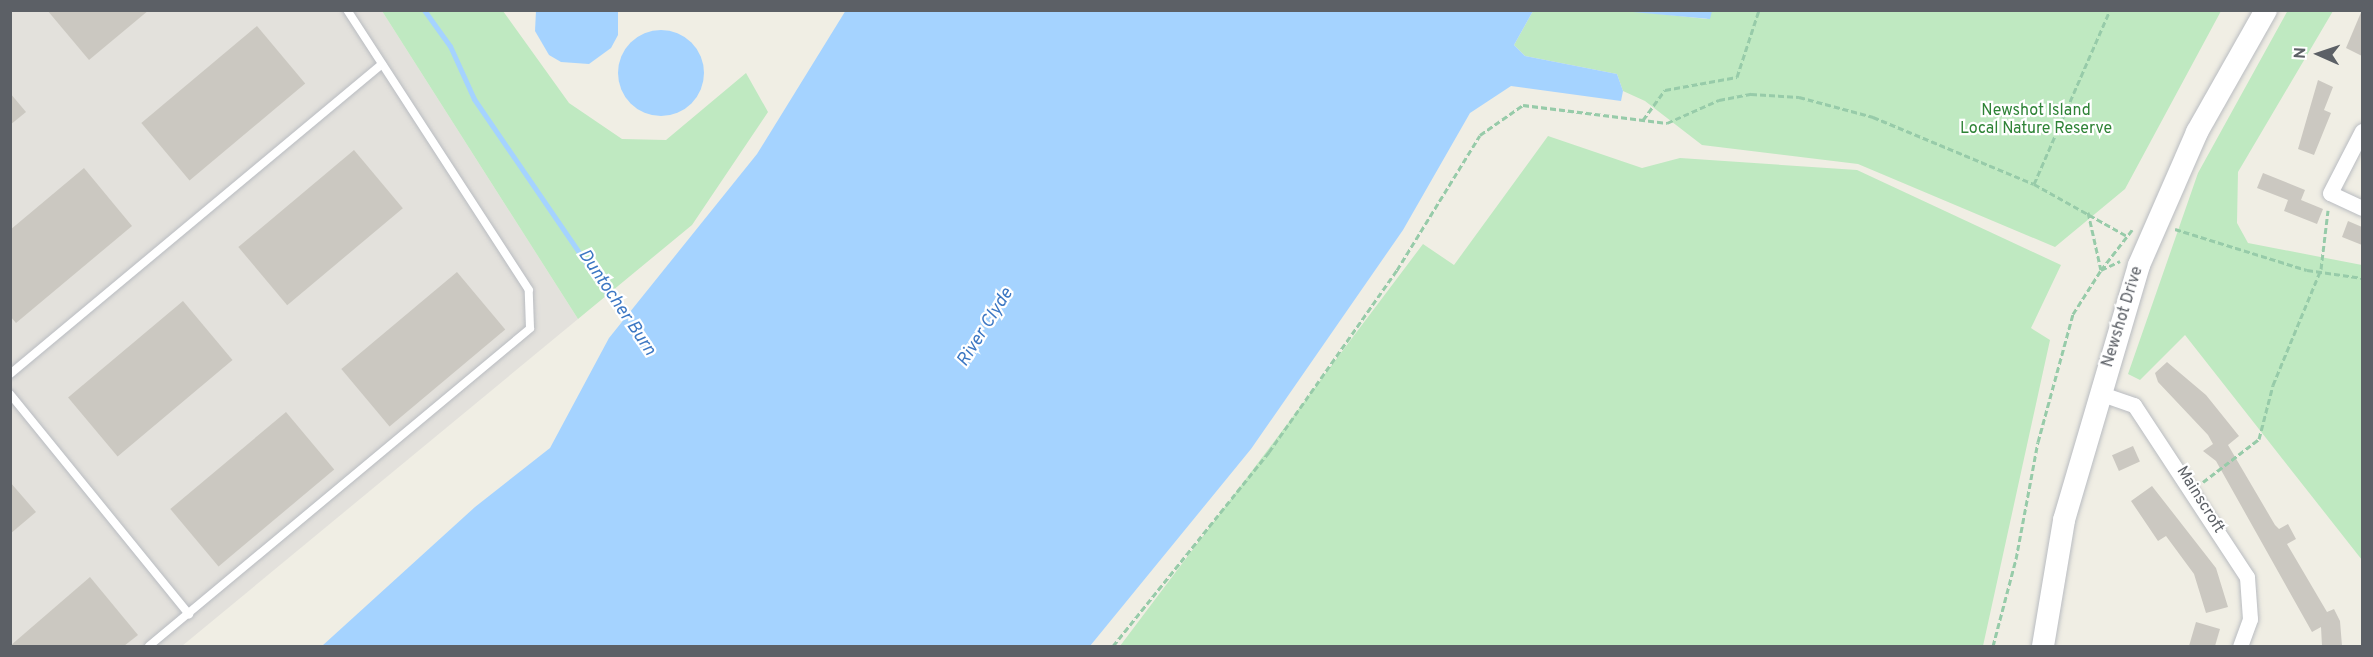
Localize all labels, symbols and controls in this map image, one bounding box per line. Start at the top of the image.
north arrow [2289,24,2349,84]
text: N [2291,47,2311,59]
park label: Newshot Island Local Nature Reserve [1960,101,2112,139]
water label: Duntocher Burn [572,246,660,360]
street label: Newshot Drive [2099,264,2147,370]
water label: River Clyde [953,285,1019,371]
street label: Mainscroft [2172,463,2228,537]

